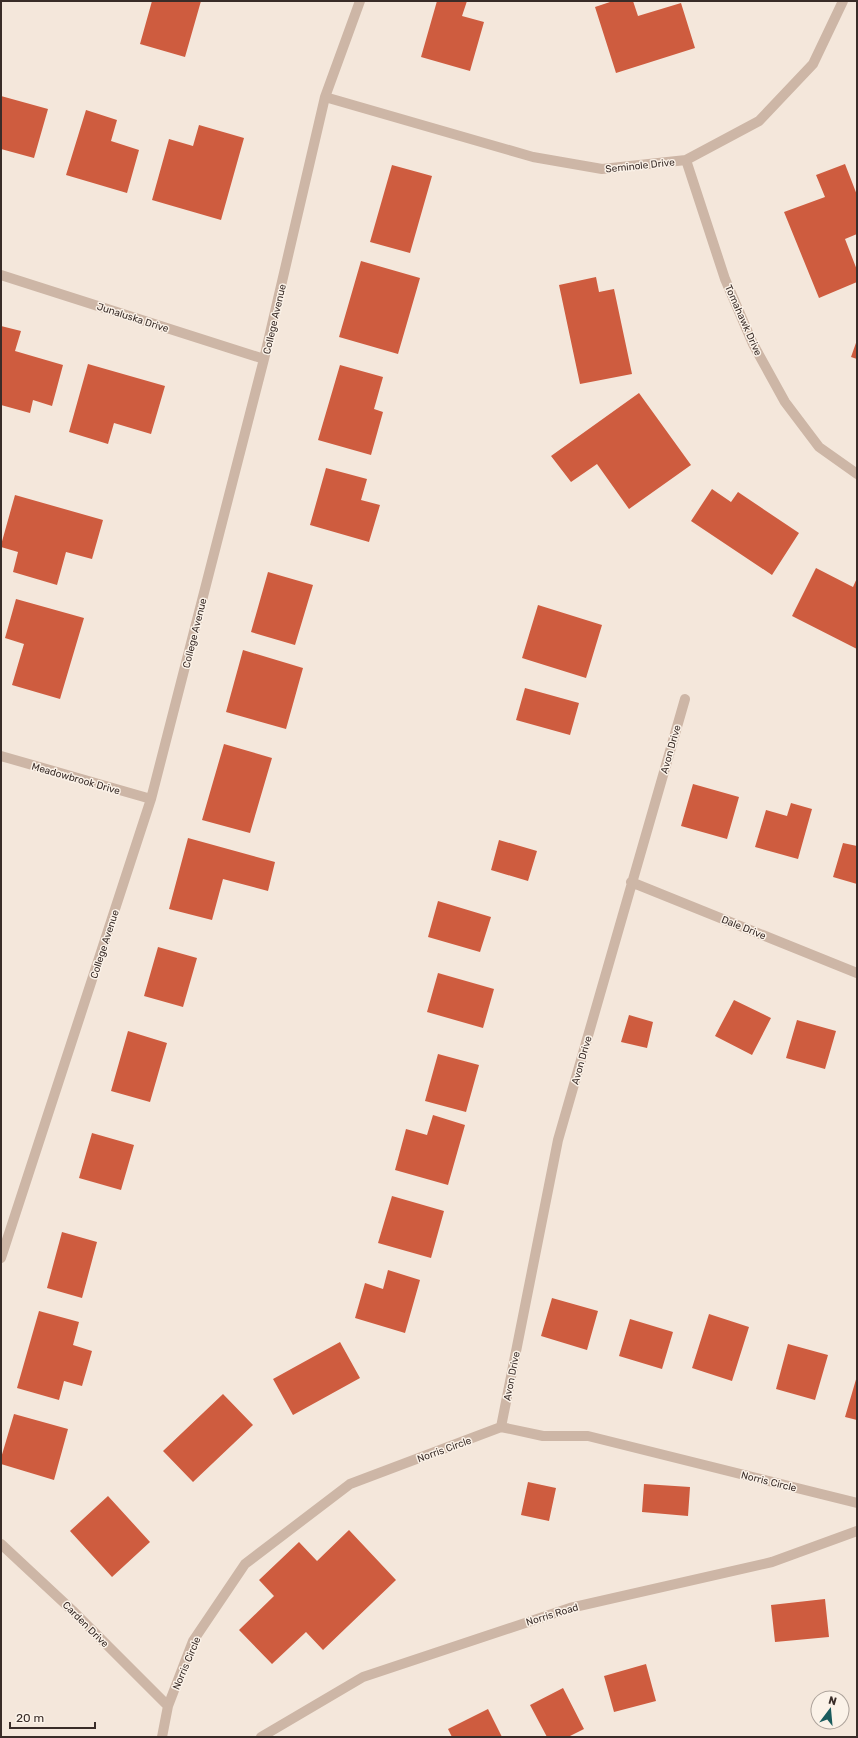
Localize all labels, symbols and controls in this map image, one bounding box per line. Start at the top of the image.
street label: Seminole Drive [605,156,676,176]
street label: College Avenue [261,283,289,355]
street label: Tomahawk Drive [722,283,764,358]
street label: Junaluska Drive [95,301,170,335]
street label: College Avenue [180,597,210,669]
street label: Avon Drive [658,723,684,775]
street label: Meadowbrook Drive [30,761,122,797]
street label: College Avenue [88,908,122,980]
street label: Dale Drive [720,914,768,942]
street label: Avon Drive [569,1034,595,1086]
street label: Avon Drive [501,1350,523,1402]
street label: Norris Circle [416,1434,473,1465]
street label: Norris Circle [740,1469,798,1495]
street label: Carden Drive [60,1599,111,1650]
street label: Norris Road [525,1601,580,1629]
street label: Norris Circle [170,1635,204,1692]
north arrow [810,1690,850,1730]
text: N [827,1694,838,1708]
scale bar [10,1704,95,1730]
text: 20 m [16,1711,44,1725]

